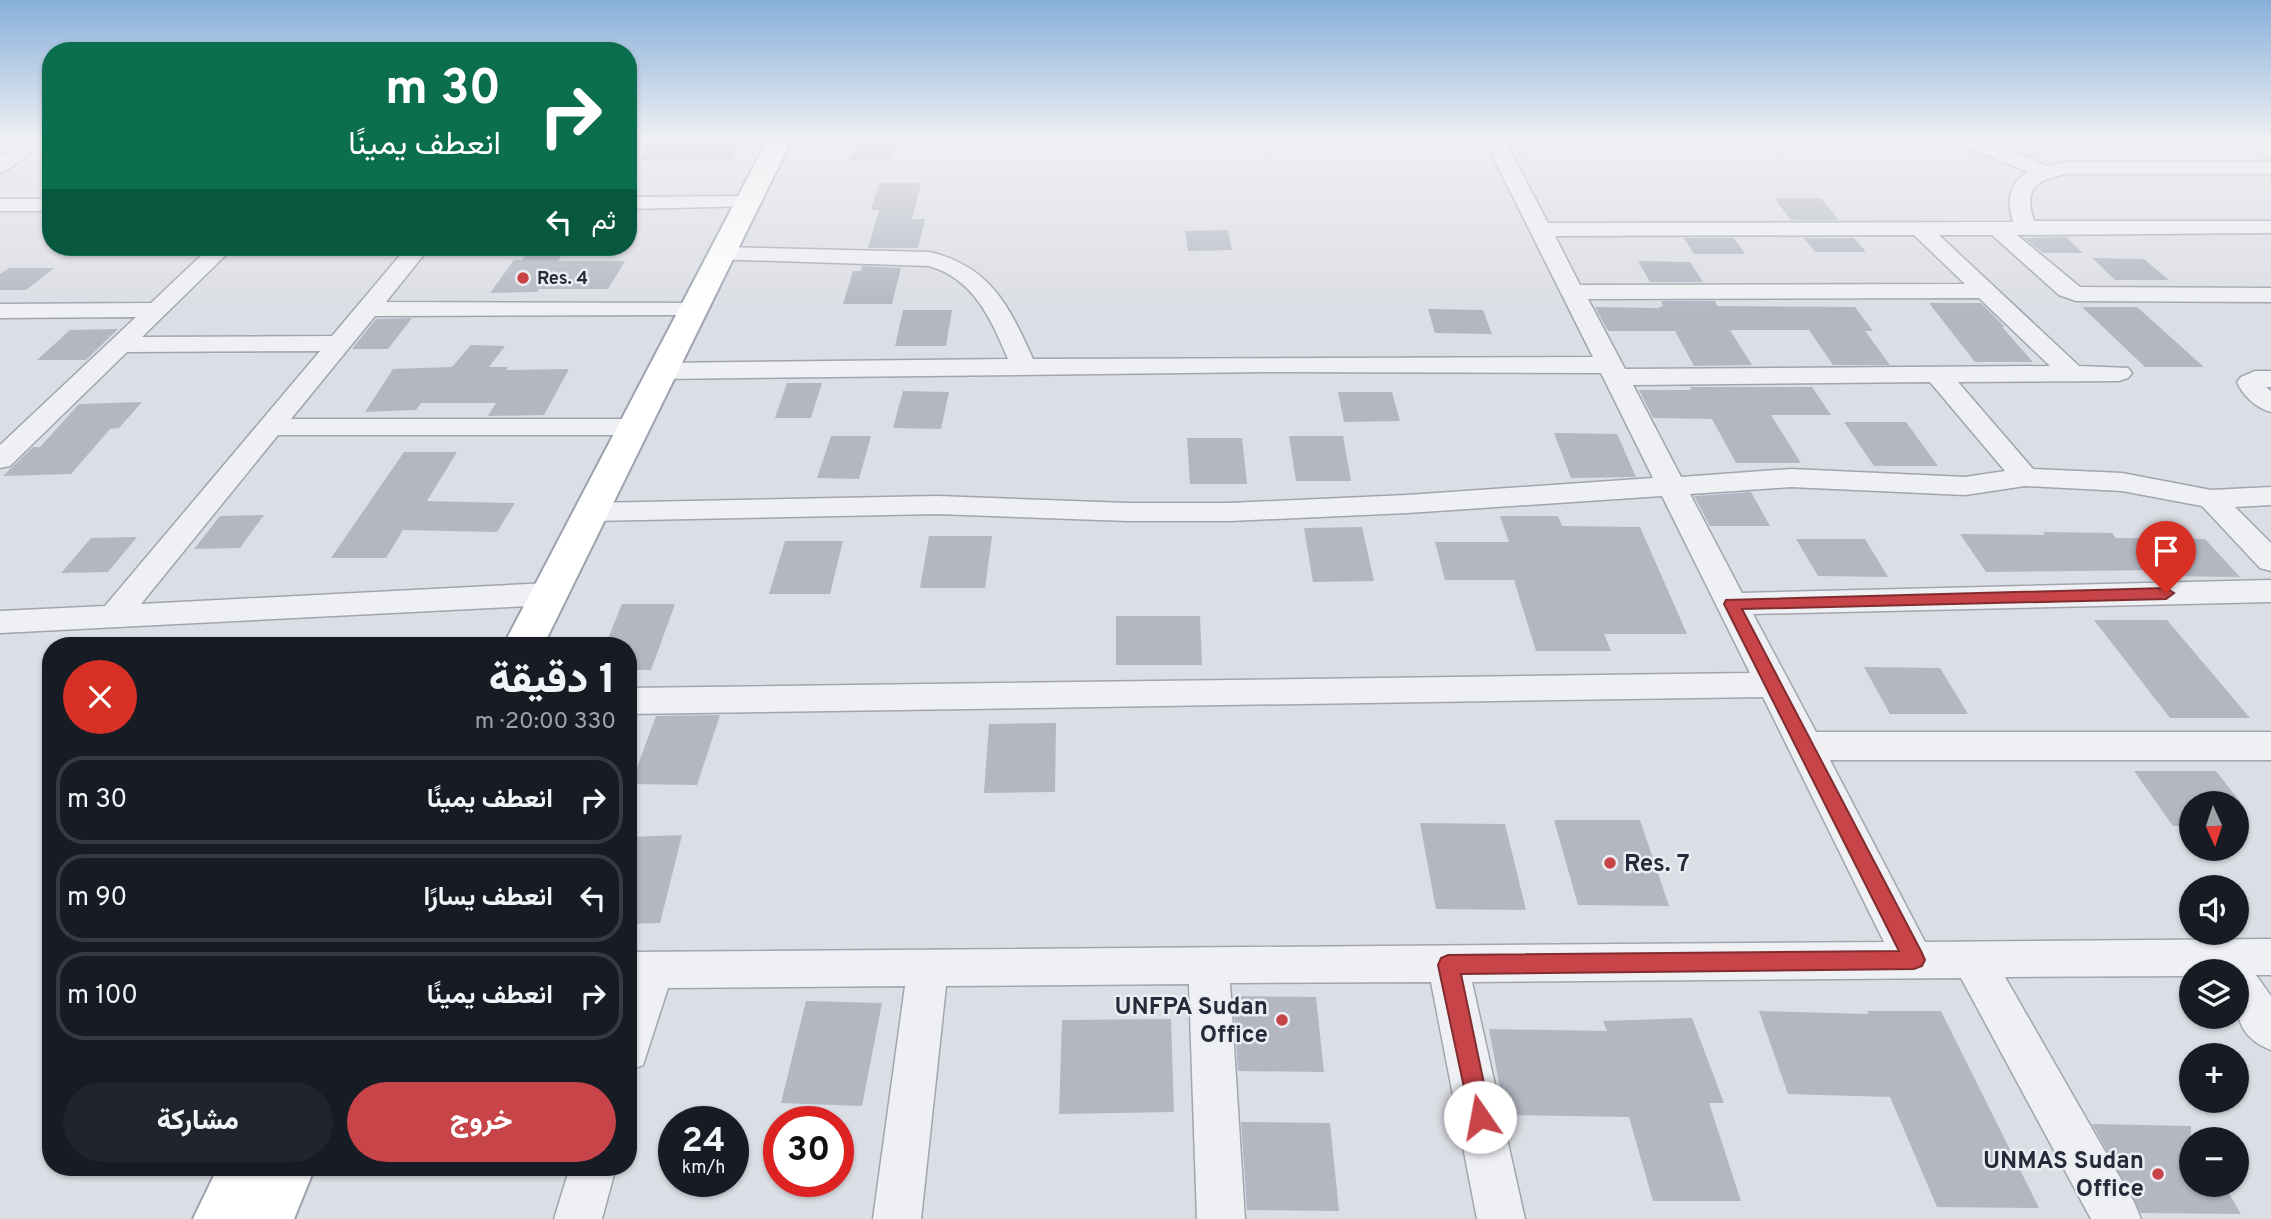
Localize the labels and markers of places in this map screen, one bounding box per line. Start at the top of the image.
place label: Res. 4 [537,268,588,291]
marker: Res. 4 [515,270,531,286]
pin [2136,521,2196,593]
place label: Res. 7 [1624,850,1690,880]
marker: Res. 7 [1602,855,1618,871]
place label: UNFPA Sudan Office [1115,993,1268,1051]
marker: UNFPA Sudan Office [1274,1012,1290,1028]
place label: UNMAS Sudan Office [1983,1147,2144,1205]
marker: UNMAS Sudan Office [2150,1166,2166,1182]

